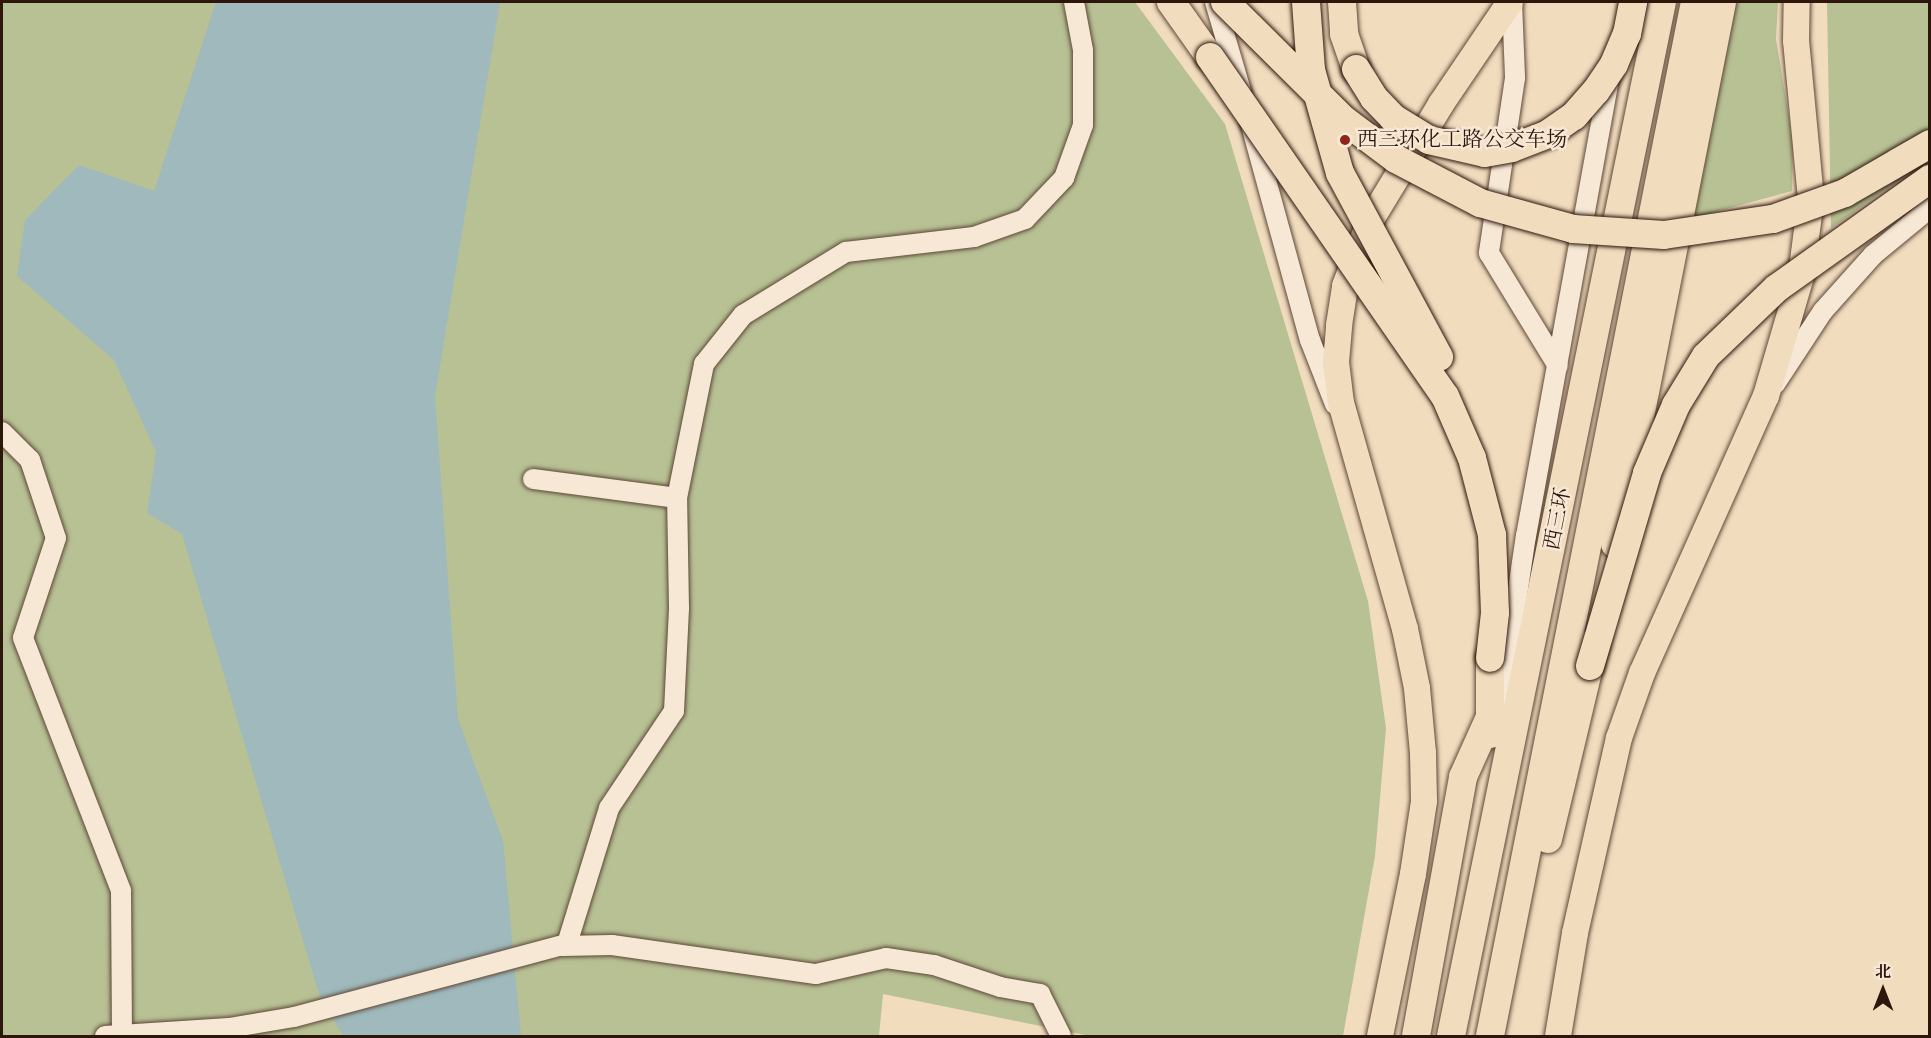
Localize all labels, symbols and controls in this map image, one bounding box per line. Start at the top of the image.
place label: 西三环化工路公交车场 [1357,127,1567,153]
marker: 西三环化工路公交车场 [1338,133,1352,147]
street label: 西三环 [1540,486,1576,552]
north arrow [1853,960,1913,1020]
text: 北 [1875,962,1891,982]

